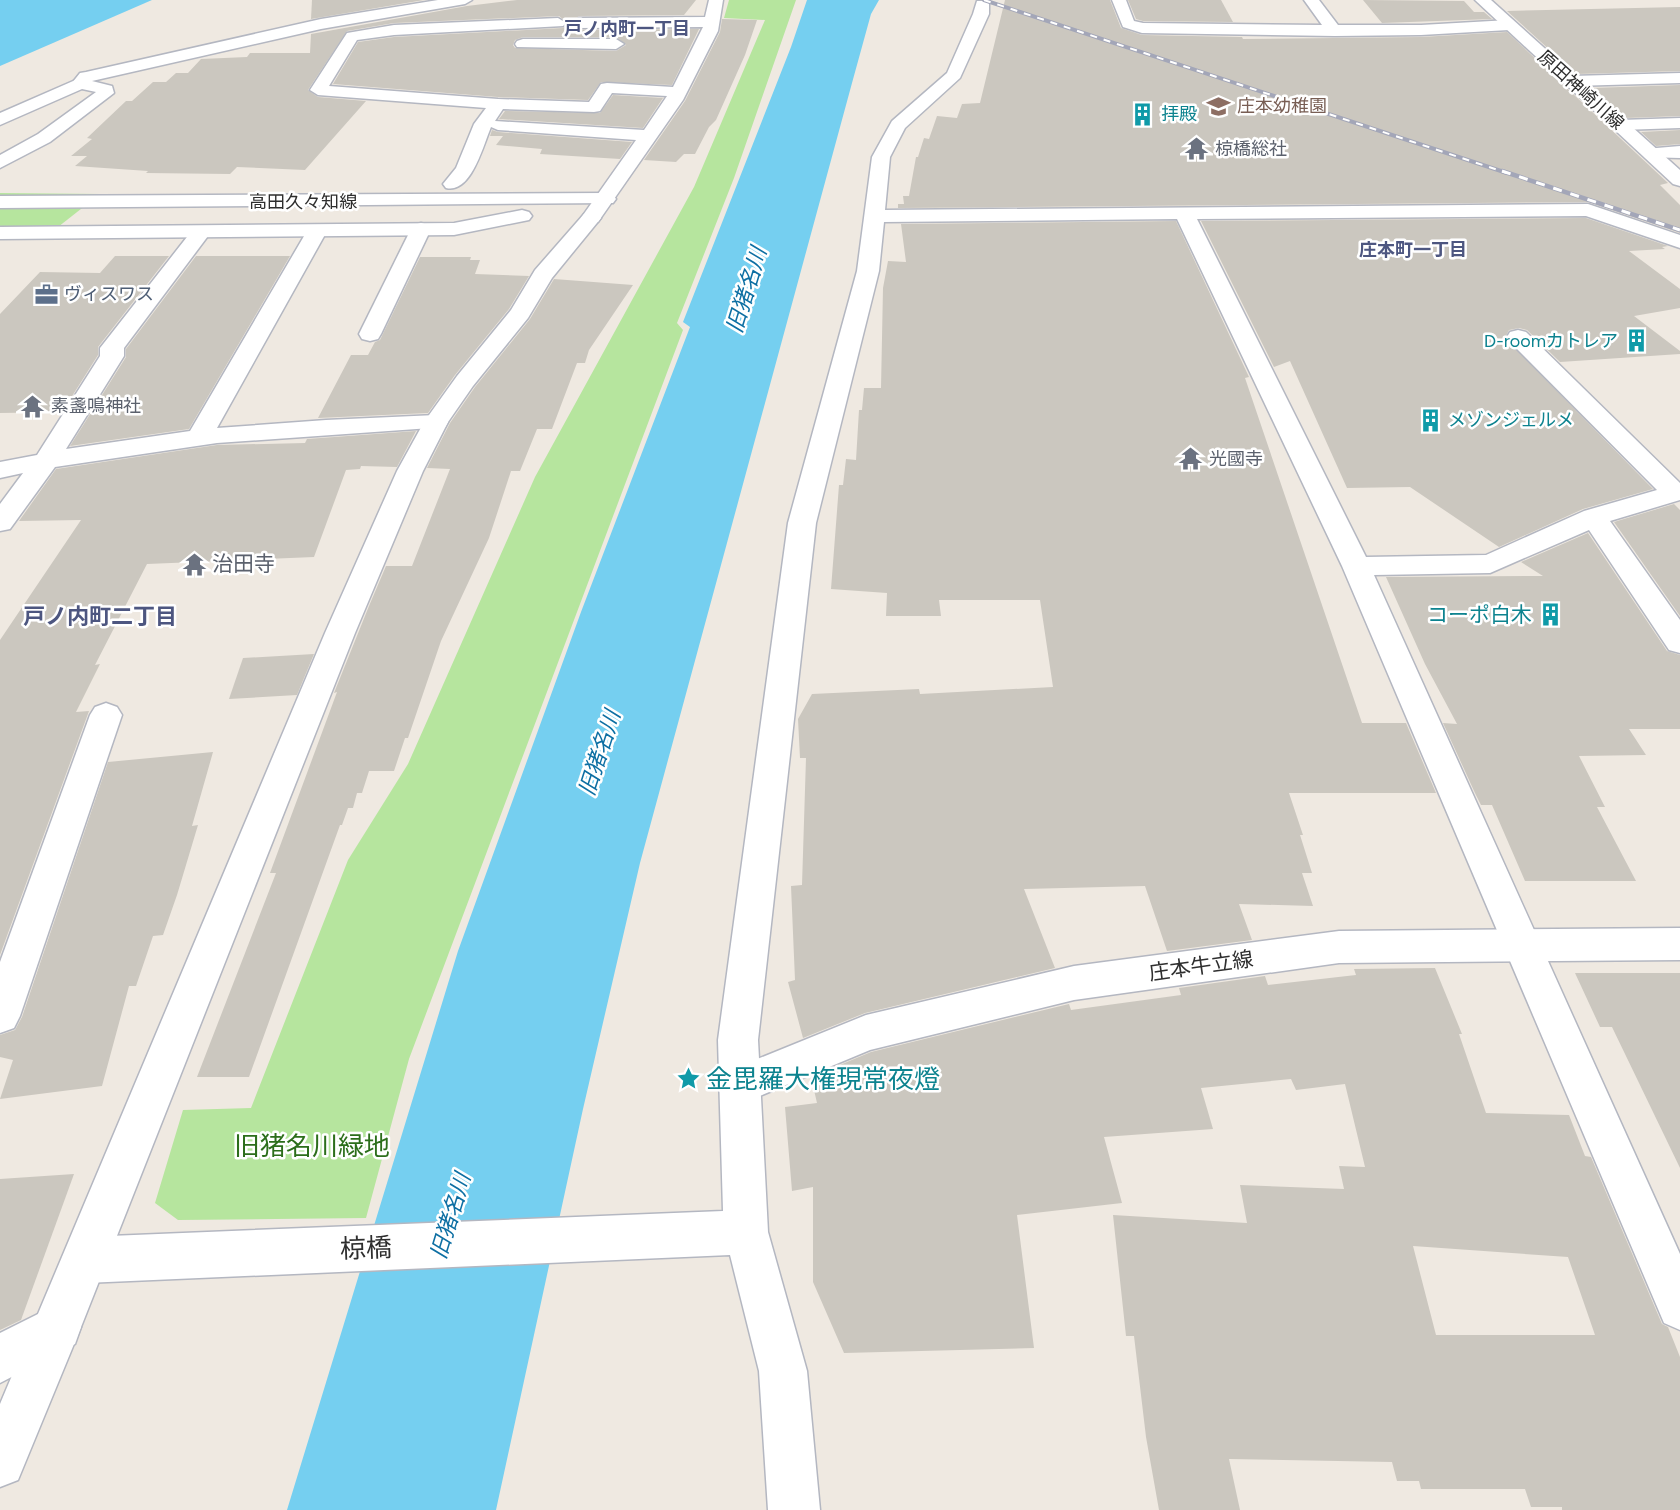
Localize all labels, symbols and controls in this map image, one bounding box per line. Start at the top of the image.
district label: 戸ノ内町一丁目 [564,18,690,40]
street label: 原田神崎川線 [1534,46,1628,134]
school or university icon: 庄本幼稚園 [1206,93,1232,119]
place label: 庄本幼稚園 [1237,95,1327,117]
building icon: 拝殿 [1130,101,1156,127]
place label: 拝殿 [1161,103,1197,125]
temple icon: 椋橋総社 [1184,136,1210,162]
place label: 椋橋総社 [1215,138,1287,160]
street label: 高田久々知線 [249,191,357,213]
district label: 庄本町一丁目 [1359,239,1467,261]
water label: 旧猪名川 [721,242,773,336]
office icon: ヴィスワス [33,281,59,307]
place label: ヴィスワス [64,283,154,305]
building icon: D-roomカトレア [1623,328,1649,354]
place label: D-roomカトレア [1484,330,1618,352]
temple icon: 素盞鳴神社 [20,393,46,419]
place label: 素盞鳴神社 [51,395,141,417]
building icon: メゾンジェルメ [1417,407,1443,433]
place label: メゾンジェルメ [1448,409,1574,431]
temple icon: 光國寺 [1178,446,1204,472]
place label: 光國寺 [1209,448,1263,470]
temple icon: 治田寺 [181,551,207,577]
place label: 治田寺 [212,551,275,576]
place label: コーポ白木 [1427,602,1532,627]
building icon: コーポ白木 [1537,602,1563,628]
district label: 戸ノ内町二丁目 [23,603,177,630]
water label: 旧猪名川 [573,705,627,799]
street label: 庄本牛立線 [1147,946,1255,985]
place label: 金毘羅大権現常夜燈 [706,1063,940,1095]
place icon: 金毘羅大権現常夜燈 [675,1066,701,1092]
park label: 旧猪名川緑地 [234,1130,390,1162]
water label: 旧猪名川 [425,1168,477,1262]
street label: 椋橋 [339,1231,393,1265]

